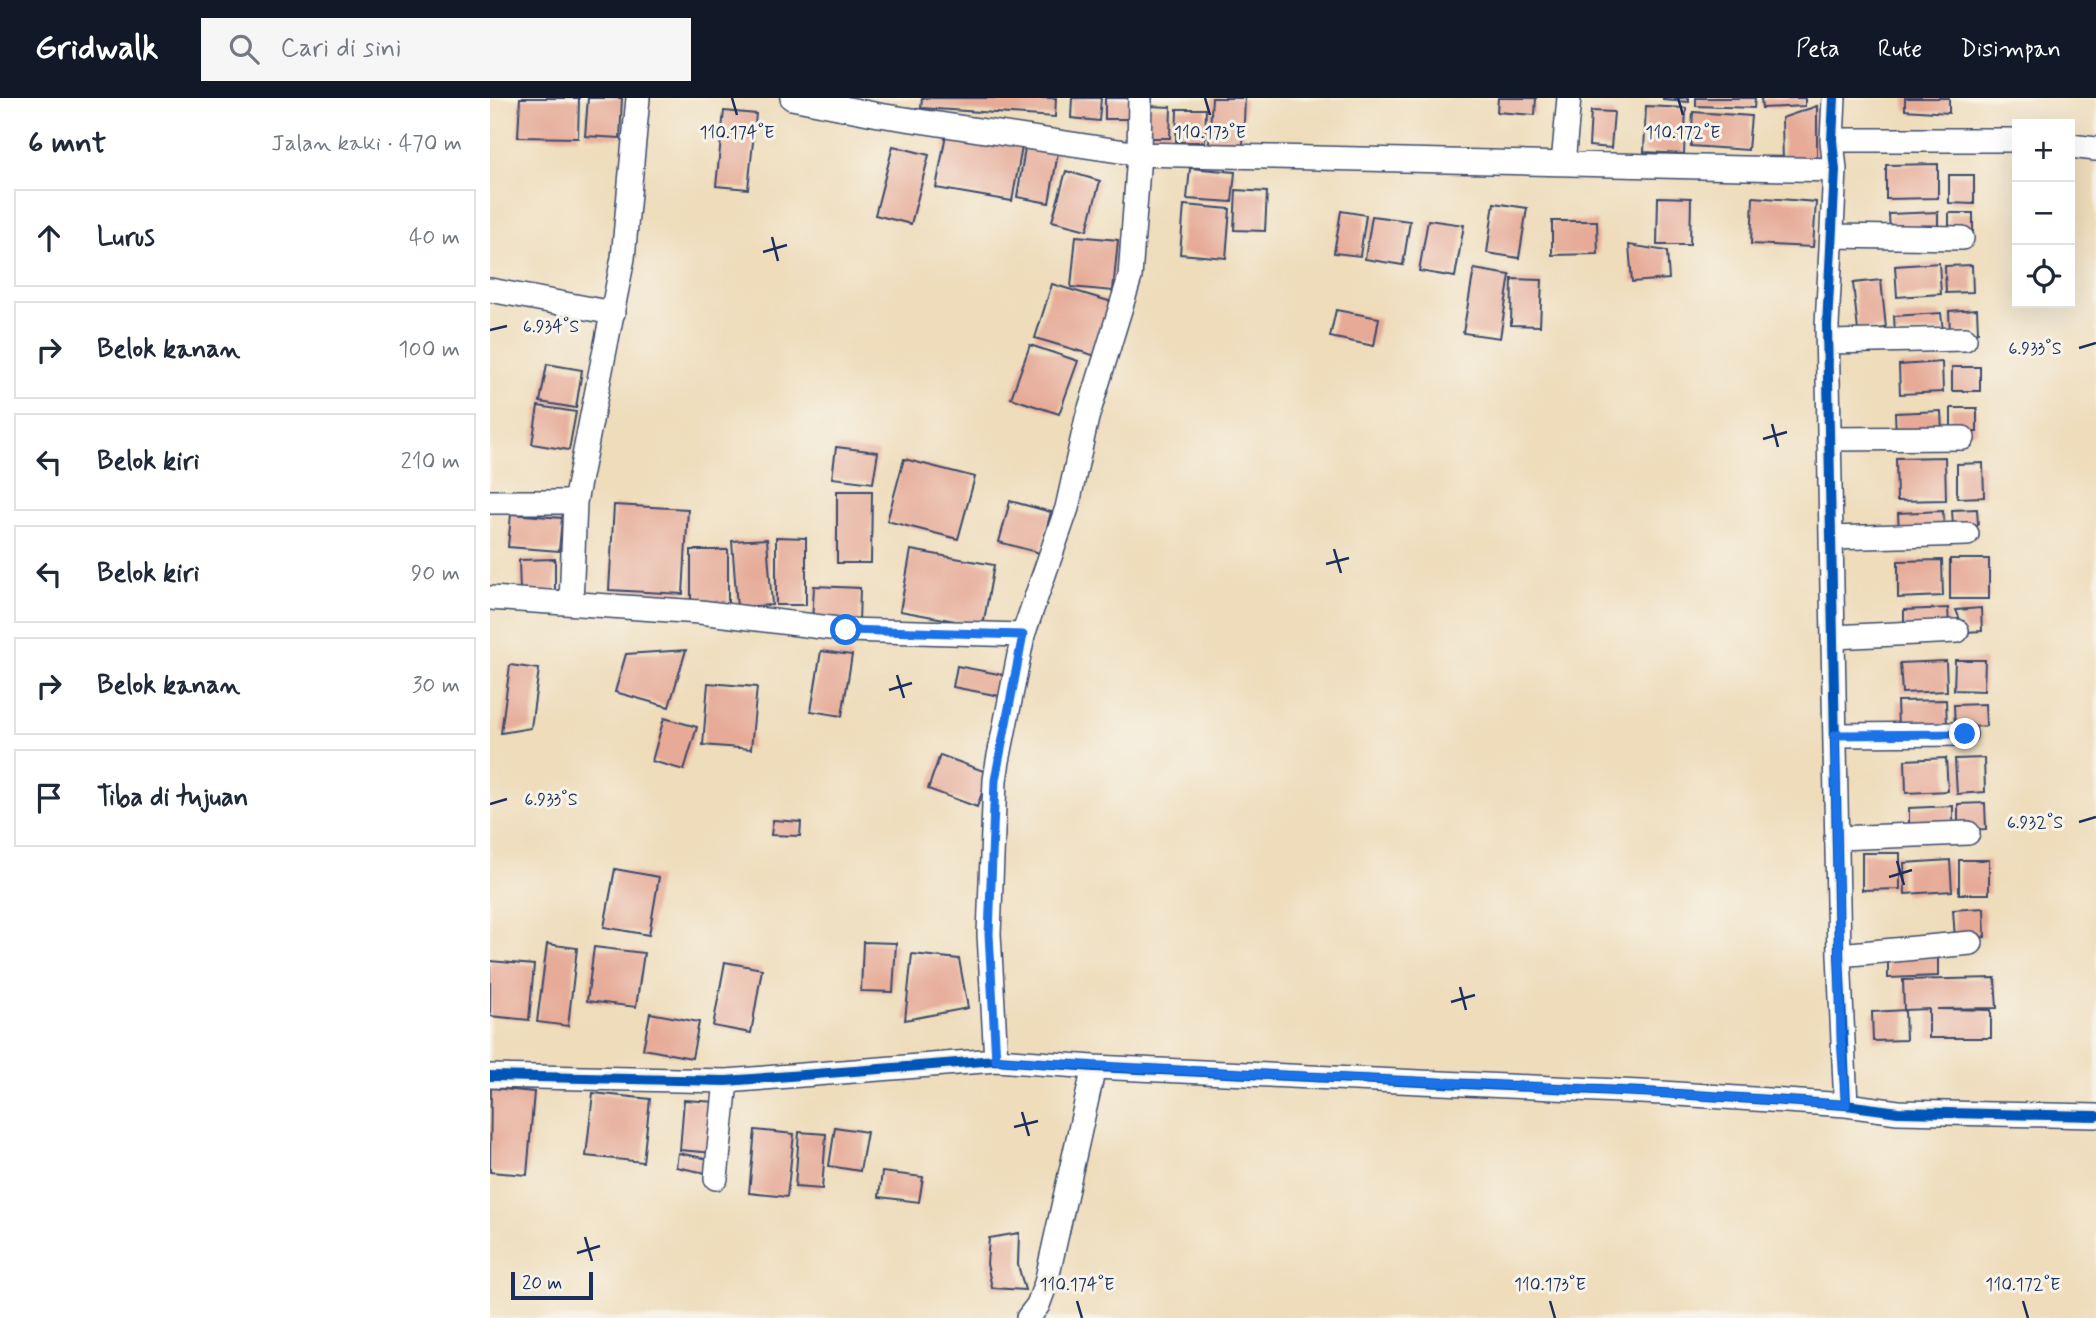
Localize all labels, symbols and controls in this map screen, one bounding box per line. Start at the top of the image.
search box [201,18,691,81]
text: Gridwalk [35,27,159,71]
icon: search [225,30,263,68]
text: Cari di sini [281,32,402,66]
text: Peta [1796,34,1840,65]
text: Rute [1878,34,1922,65]
text: Disimpan [1960,34,2061,65]
map controls [2012,119,2075,308]
button: + [2012,119,2075,182]
text: 110.174°E [699,121,775,145]
text: 110.173°E [1174,121,1246,145]
text: 110.172°E [1645,121,1721,145]
text: 6 mnt [28,124,106,163]
text: Jalan kaki · 470 m [271,129,462,159]
button: − [2012,182,2075,245]
icon: ahead [30,219,68,257]
text: Lurus [97,221,155,255]
text: 40 m [409,223,460,253]
button: locate [2012,245,2075,308]
text: 6.934°S [523,315,579,339]
icon: right [30,331,68,369]
text: Belok kanan [97,333,240,367]
text: 100 m [398,335,460,365]
text: 6.933°S [2008,337,2062,361]
icon: left [30,443,68,481]
text: Belok kiri [97,445,199,479]
text: 210 m [400,447,460,477]
icon: left [30,555,68,593]
text: Belok kiri [97,557,199,591]
text: 90 m [411,559,460,589]
route start [830,614,861,645]
icon: right [30,667,68,705]
text: Belok kanan [97,669,240,703]
text: 30 m [412,671,460,701]
route end [1949,718,1980,749]
icon: arrive [30,779,68,817]
text: Tiba di tujuan [97,781,248,815]
text: 6.933°S [524,788,578,812]
text: 6.932°S [2007,811,2063,835]
scale bar [511,1269,593,1301]
text: 20 m [522,1271,562,1296]
text: 110.174°E [1039,1273,1115,1297]
text: 110.173°E [1514,1273,1586,1297]
text: 110.172°E [1985,1273,2061,1297]

